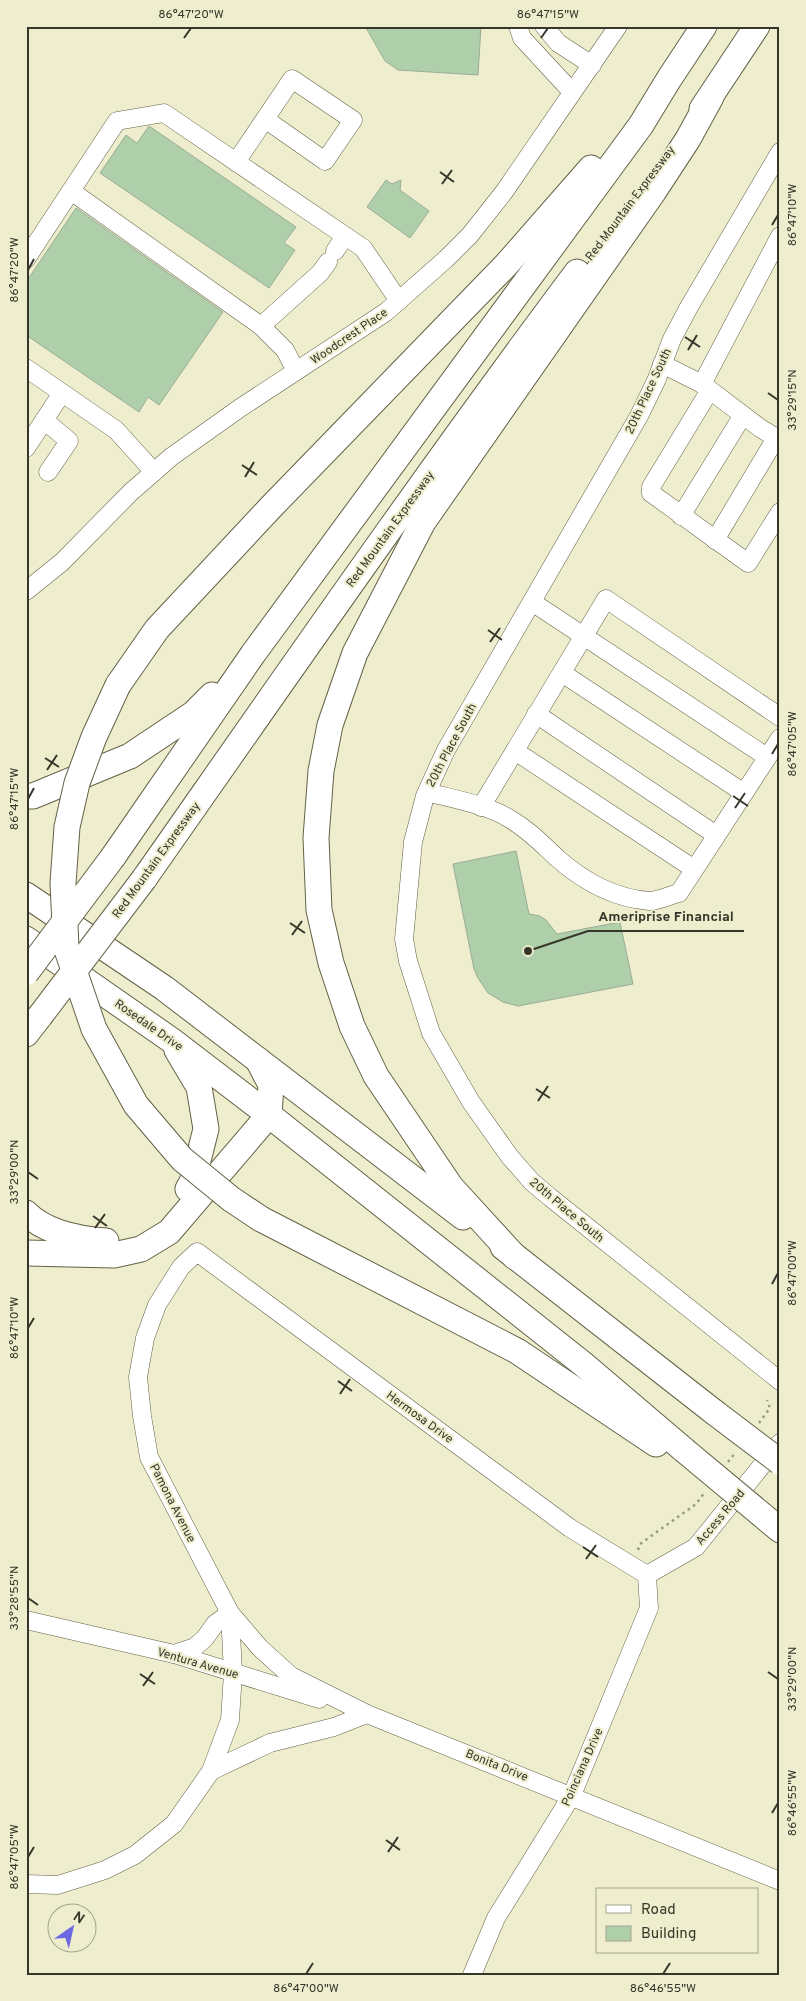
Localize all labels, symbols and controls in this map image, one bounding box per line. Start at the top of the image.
text: 86°47'20"W [158,7,224,23]
text: 86°47'15"W [517,7,579,23]
street label: Red Mountain Expressway [582,143,679,264]
text: 86°47'10"W [785,184,801,246]
text: 86°47'20"W [7,237,23,303]
street label: Woodcrest Place [308,305,391,369]
street label: 20th Place South [622,346,676,437]
text: 33°29'15"N [785,369,801,431]
street label: Red Mountain Expressway [343,468,438,591]
street label: 20th Place South [423,701,481,790]
text: 86°47'05"W [785,711,801,777]
text: 86°47'15"W [7,768,23,830]
street label: Red Mountain Expressway [109,799,204,922]
callout: Ameriprise Financial [588,902,744,931]
text: Ameriprise Financial [598,909,734,926]
street label: Rosedale Drive [111,996,186,1055]
text: 33°29'00"N [7,1139,23,1205]
street label: 20th Place South [526,1175,607,1247]
text: 86°47'00"W [785,1240,801,1306]
text: 86°47'10"W [7,1297,23,1359]
street label: Hermosa Drive [383,1388,456,1448]
street label: Pamona Avenue [145,1461,199,1546]
street label: Access Road [693,1486,749,1549]
text: 33°28'55"N [7,1566,23,1630]
street label: Ventura Avenue [155,1645,240,1683]
text: 33°29'00"N [785,1646,801,1712]
street label: Poinciana Drive [558,1726,607,1809]
street label: Bonita Drive [463,1746,530,1786]
text: 86°46'55"W [785,1770,801,1836]
text: 86°47'05"W [7,1824,23,1890]
legend [596,1888,758,1954]
text: Road [641,1901,676,1920]
north arrow [48,1904,98,1954]
text: N [70,1909,87,1928]
text: Building [641,1925,696,1944]
text: 86°47'00"W [273,1981,339,1997]
text: 86°46'55"W [630,1981,696,1997]

